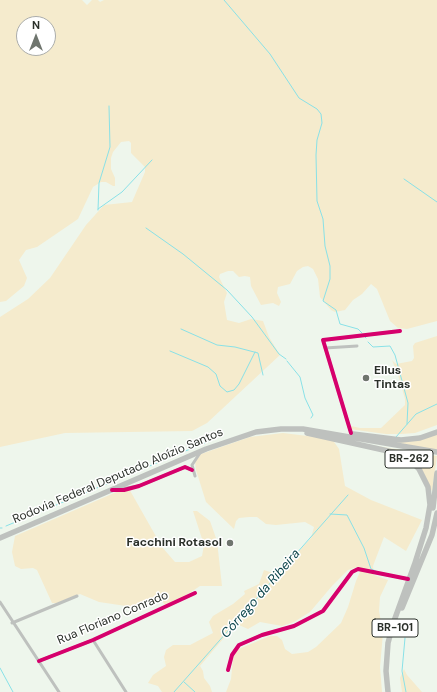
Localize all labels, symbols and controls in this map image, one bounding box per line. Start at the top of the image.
north arrow [16,16,56,56]
text: N [32,18,40,32]
place label: Ellus Tintas [374,364,410,392]
marker: Ellus Tintas [361,373,371,383]
street label: Rodovia Federal Deputado Aloízio Santos [11,425,225,527]
road number: BR-262 [385,450,433,468]
place label: Facchini Rotasol [127,536,222,550]
marker: Facchini Rotasol [225,538,235,548]
water label: Córrego da Ribeira [218,546,304,642]
street label: Rua Floriano Conrado [55,588,171,648]
road number: BR-101 [372,619,418,637]

